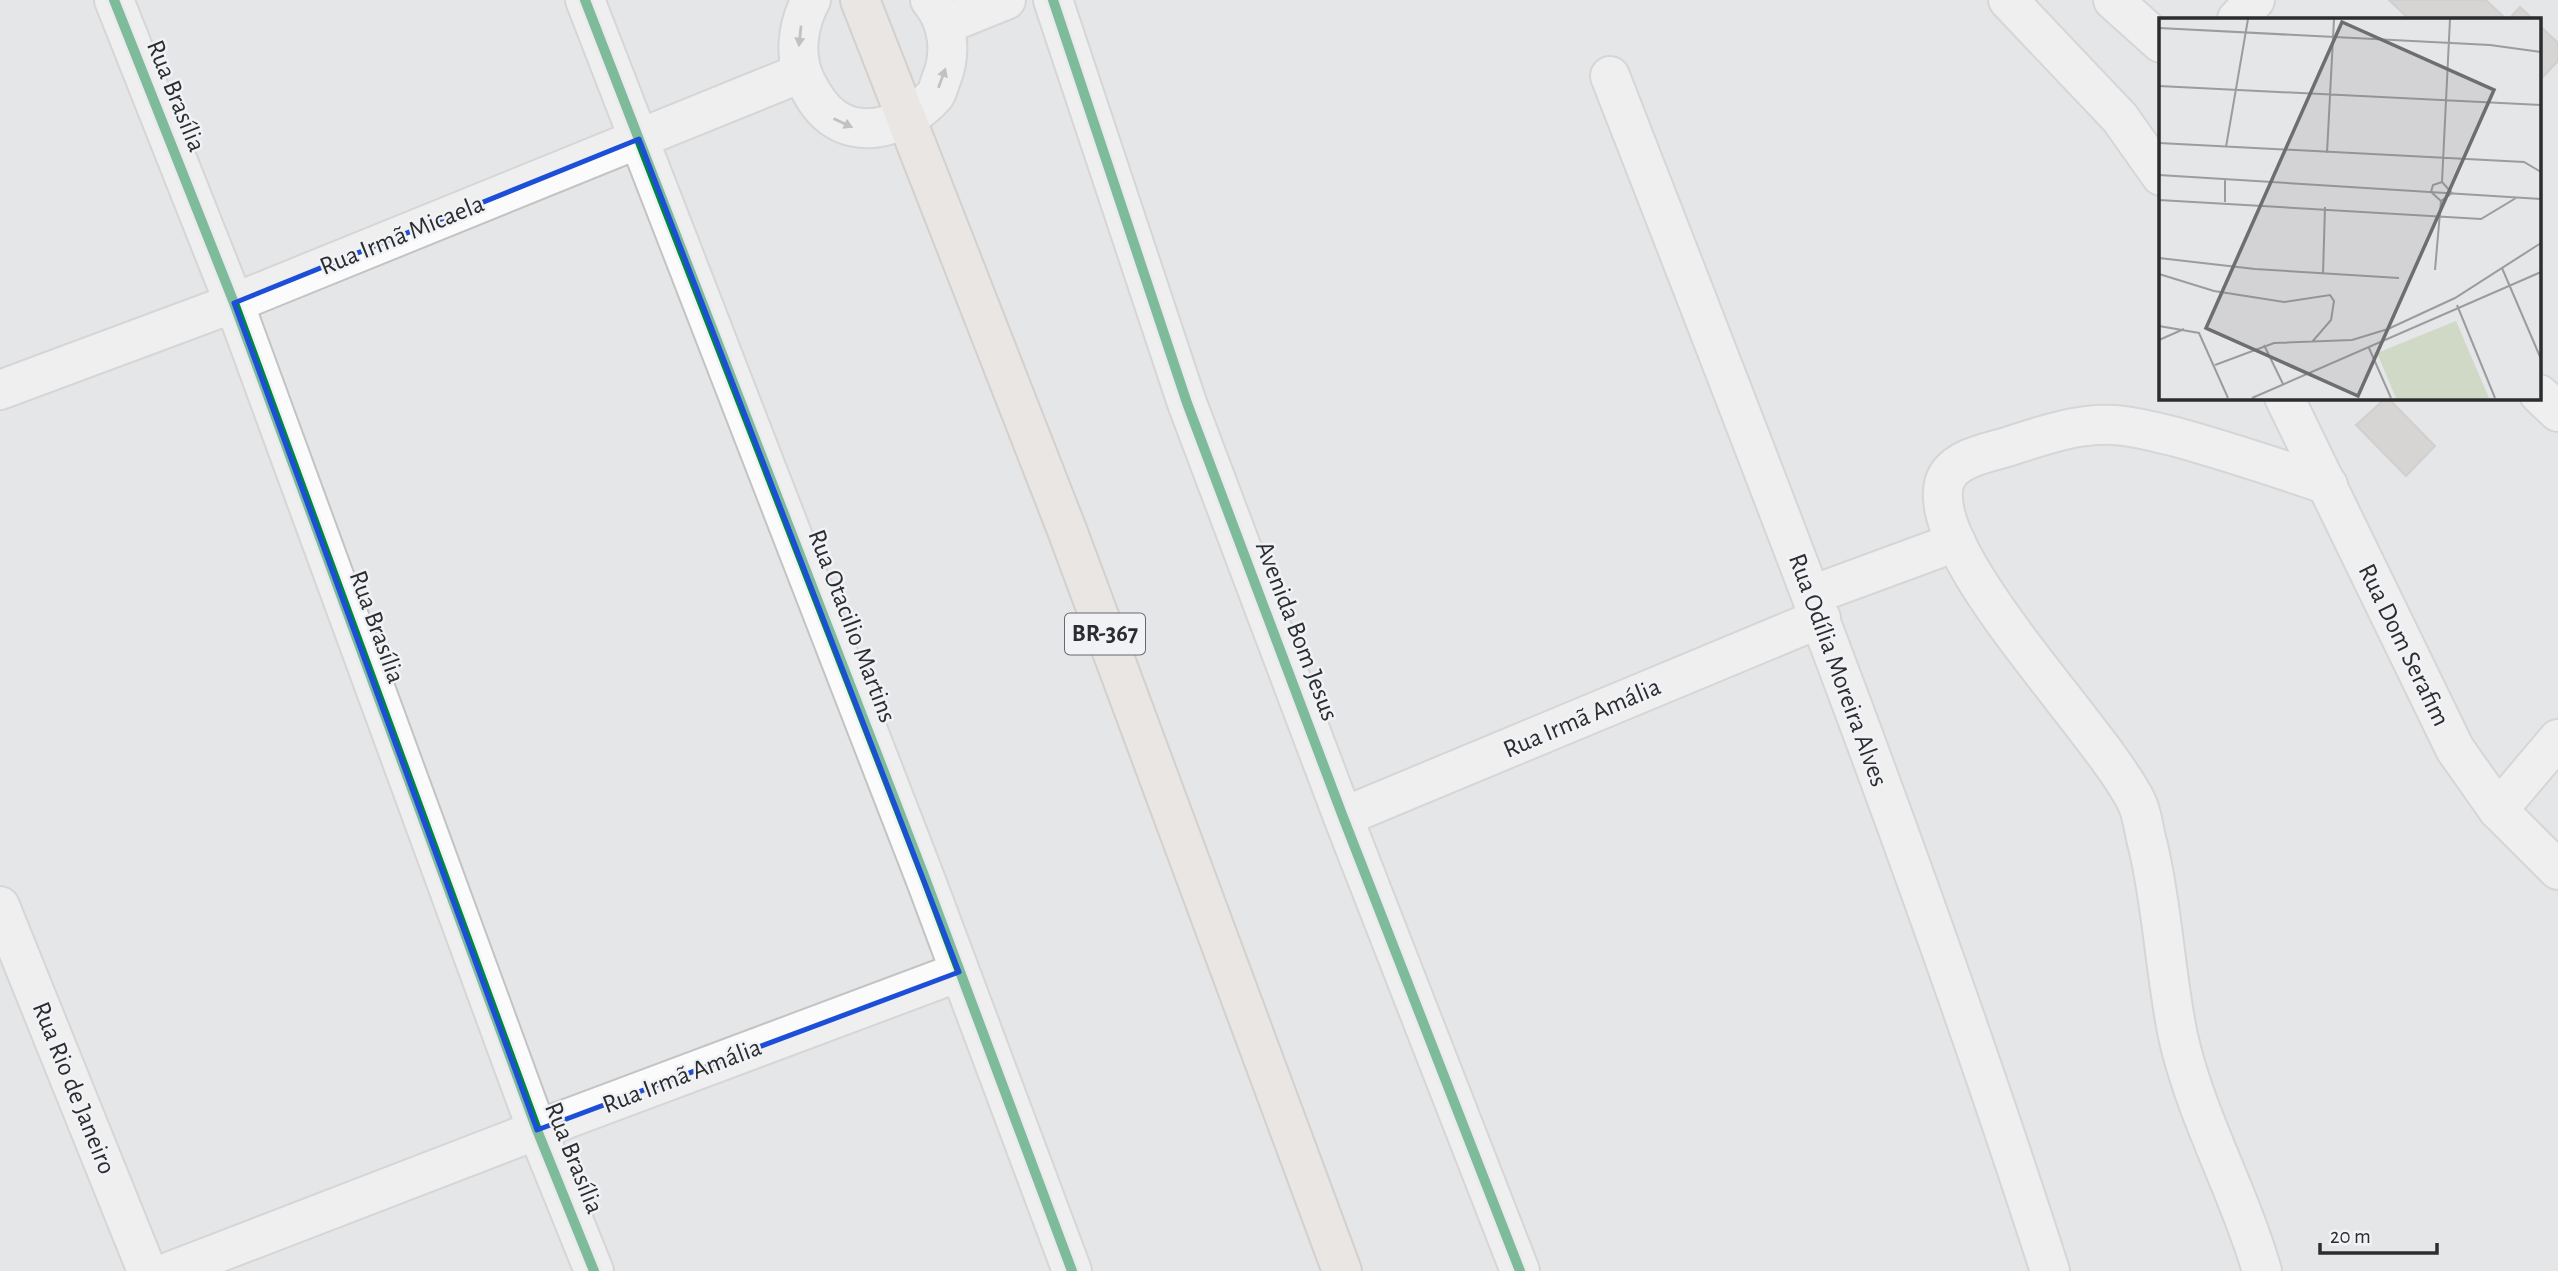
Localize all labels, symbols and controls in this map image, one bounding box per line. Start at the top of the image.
inset map [2159,18,2540,399]
one-way arrow [794,25,805,47]
street label: Rua Brasília [142,36,210,156]
one-way arrow [937,68,948,89]
one-way arrow [833,117,853,128]
street label: Rua Irmã Micaela [316,190,488,280]
street label: Rua Otacilio Martins [803,526,901,726]
street label: Avenida Bom Jesus [1251,538,1343,724]
street label: Rua Odília Moreira Alves [1784,550,1892,790]
street label: Rua Dom Serafim [2354,560,2454,730]
street label: Rua Brasília [345,567,409,687]
road number: BR-367 [1065,614,1145,654]
street label: Rua Irmã Amália [1500,673,1664,763]
street label: Rua Rio de Janeiro [28,998,120,1178]
street label: Rua Irmã Amália [599,1034,765,1118]
street label: Rua Brasília [540,1098,608,1218]
scale bar [2320,1212,2437,1256]
text: 20 m [2330,1226,2371,1247]

